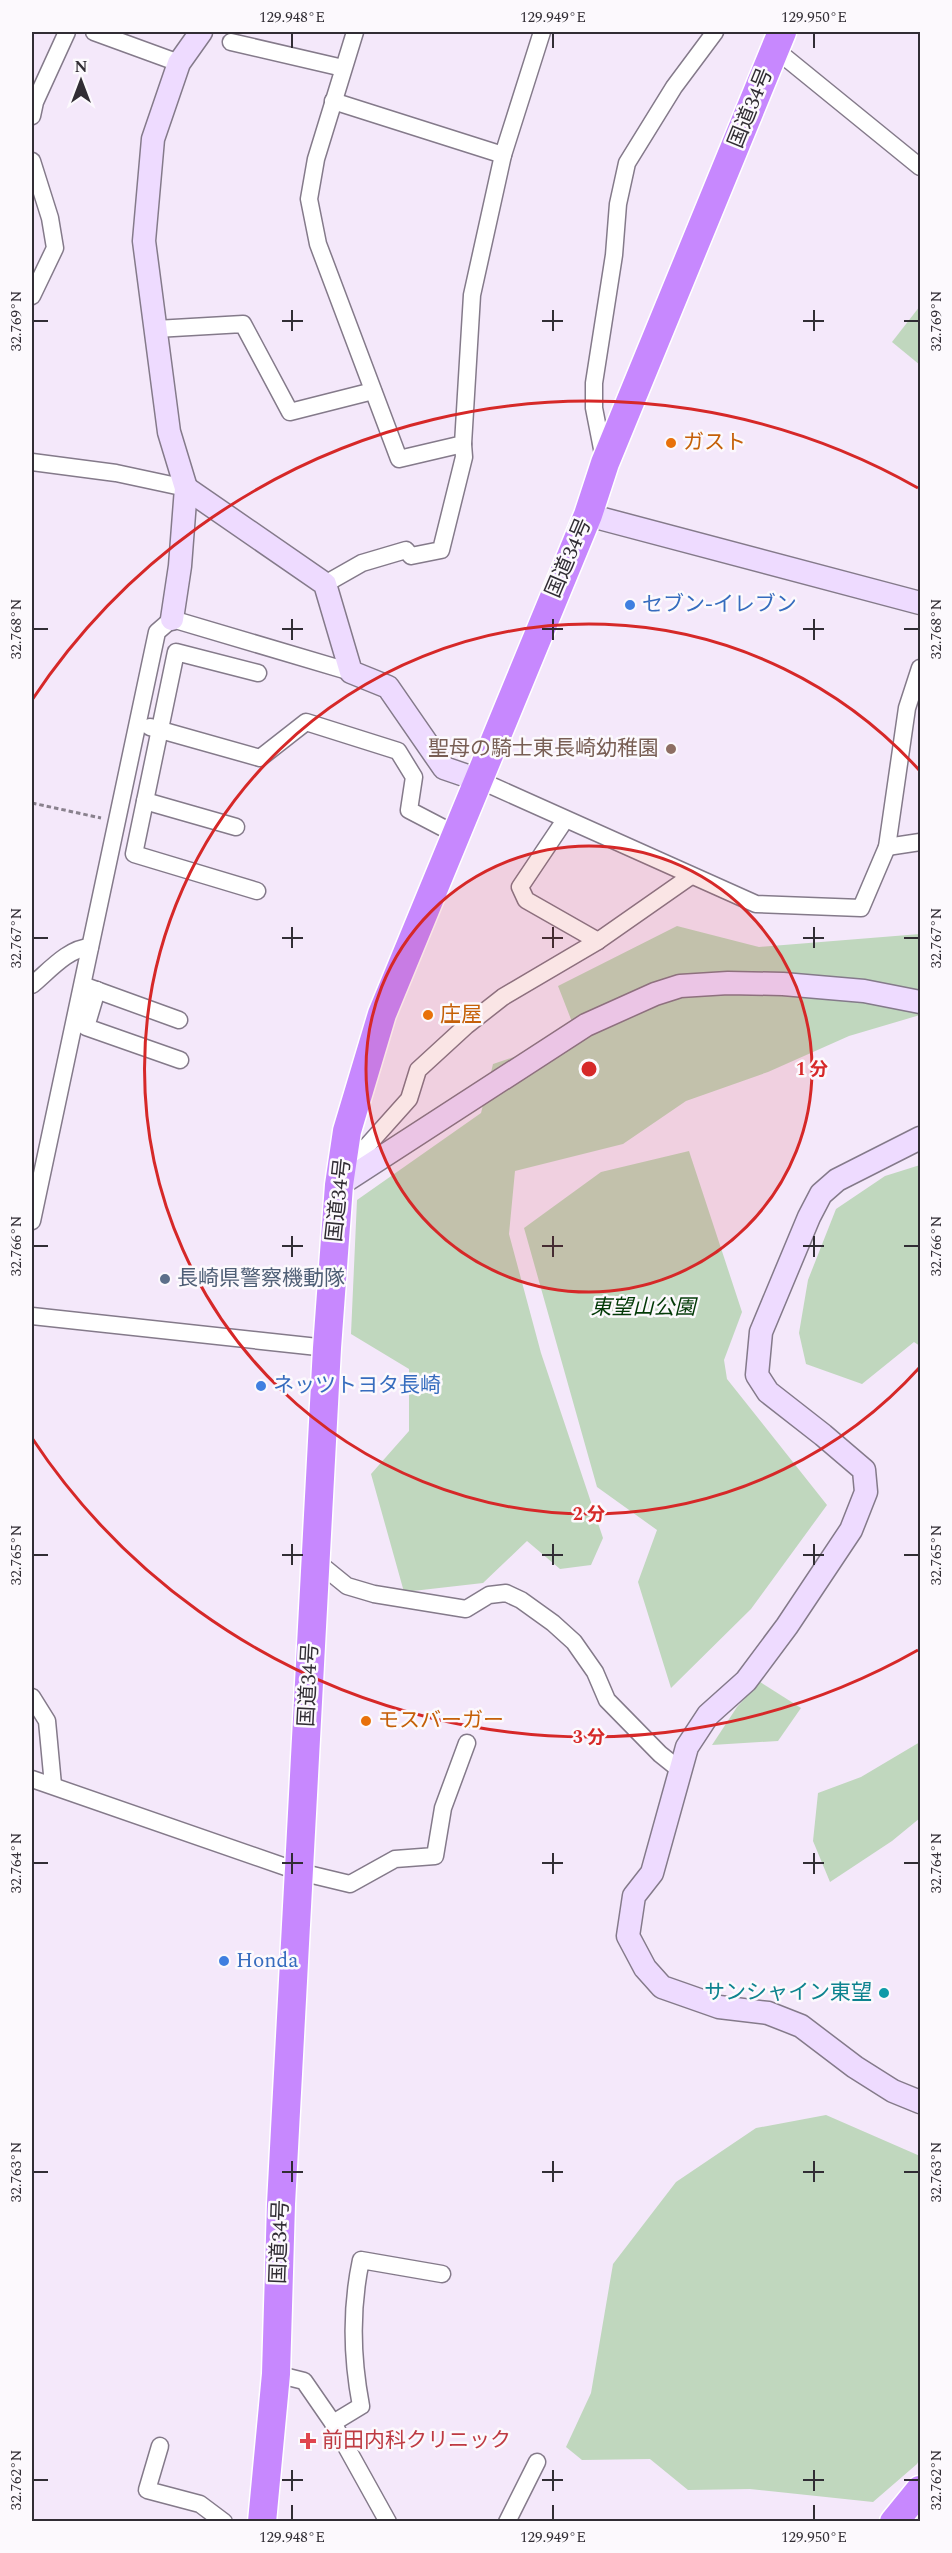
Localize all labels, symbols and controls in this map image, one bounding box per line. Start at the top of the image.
text: 129.948°E [259,6,325,29]
text: 129.949°E [520,6,586,29]
text: 129.950°E [781,6,847,29]
north arrow [51,51,111,111]
text: N [74,55,88,79]
street label: 国道34号 [720,63,782,153]
text: 32.769°N [5,291,28,351]
text: 32.769°N [925,291,948,351]
place label: ガスト [683,427,746,459]
marker: ガスト [664,436,678,450]
street label: 国道34号 [538,513,600,603]
place label: セブン-イレブン [642,589,797,621]
marker: セブン-イレブン [623,598,637,612]
text: 32.768°N [5,599,28,659]
text: 32.768°N [925,599,948,659]
place label: 聖母の騎士東長崎幼稚園 [428,733,659,765]
marker: 聖母の騎士東長崎幼稚園 [664,742,678,756]
text: 32.767°N [5,908,28,968]
text: 32.767°N [925,908,948,968]
place label: 庄屋 [440,999,482,1031]
marker: 庄屋 [421,1008,435,1022]
text: 1 分 [796,1056,828,1083]
centre of rings [579,1059,599,1079]
street label: 国道34号 [319,1157,359,1243]
text: 32.766°N [5,1216,28,1276]
text: 32.766°N [925,1216,948,1276]
place label: 長崎県警察機動隊 [177,1263,345,1295]
marker: 長崎県警察機動隊 [158,1272,172,1286]
park label: 東望山公園 [591,1292,698,1324]
place label: ネッツトヨタ長崎 [273,1370,441,1402]
marker: ネッツトヨタ長崎 [254,1379,268,1393]
text: 2 分 [573,1501,605,1528]
text: 32.765°N [5,1525,28,1585]
text: 32.765°N [925,1525,948,1585]
street label: 国道34号 [291,1642,327,1728]
place label: モスバーガー [378,1705,504,1737]
marker: モスバーガー [359,1714,373,1728]
text: 3 分 [573,1724,605,1751]
text: 32.764°N [5,1833,28,1893]
text: 32.764°N [925,1833,948,1893]
place label: Honda [236,1945,299,1977]
marker: Honda [217,1954,231,1968]
place label: サンシャイン東望 [704,1977,872,2009]
marker: サンシャイン東望 [877,1986,891,2000]
text: 32.763°N [5,2142,28,2202]
text: 32.763°N [925,2142,948,2202]
street label: 国道34号 [263,2199,297,2285]
place label: 前田内科クリニック [322,2425,511,2457]
marker: 前田内科クリニック [299,2432,317,2450]
text: 32.762°N [5,2450,28,2510]
text: 32.762°N [925,2450,948,2510]
text: 129.948°E [259,2526,325,2549]
text: 129.949°E [520,2526,586,2549]
text: 129.950°E [781,2526,847,2549]

